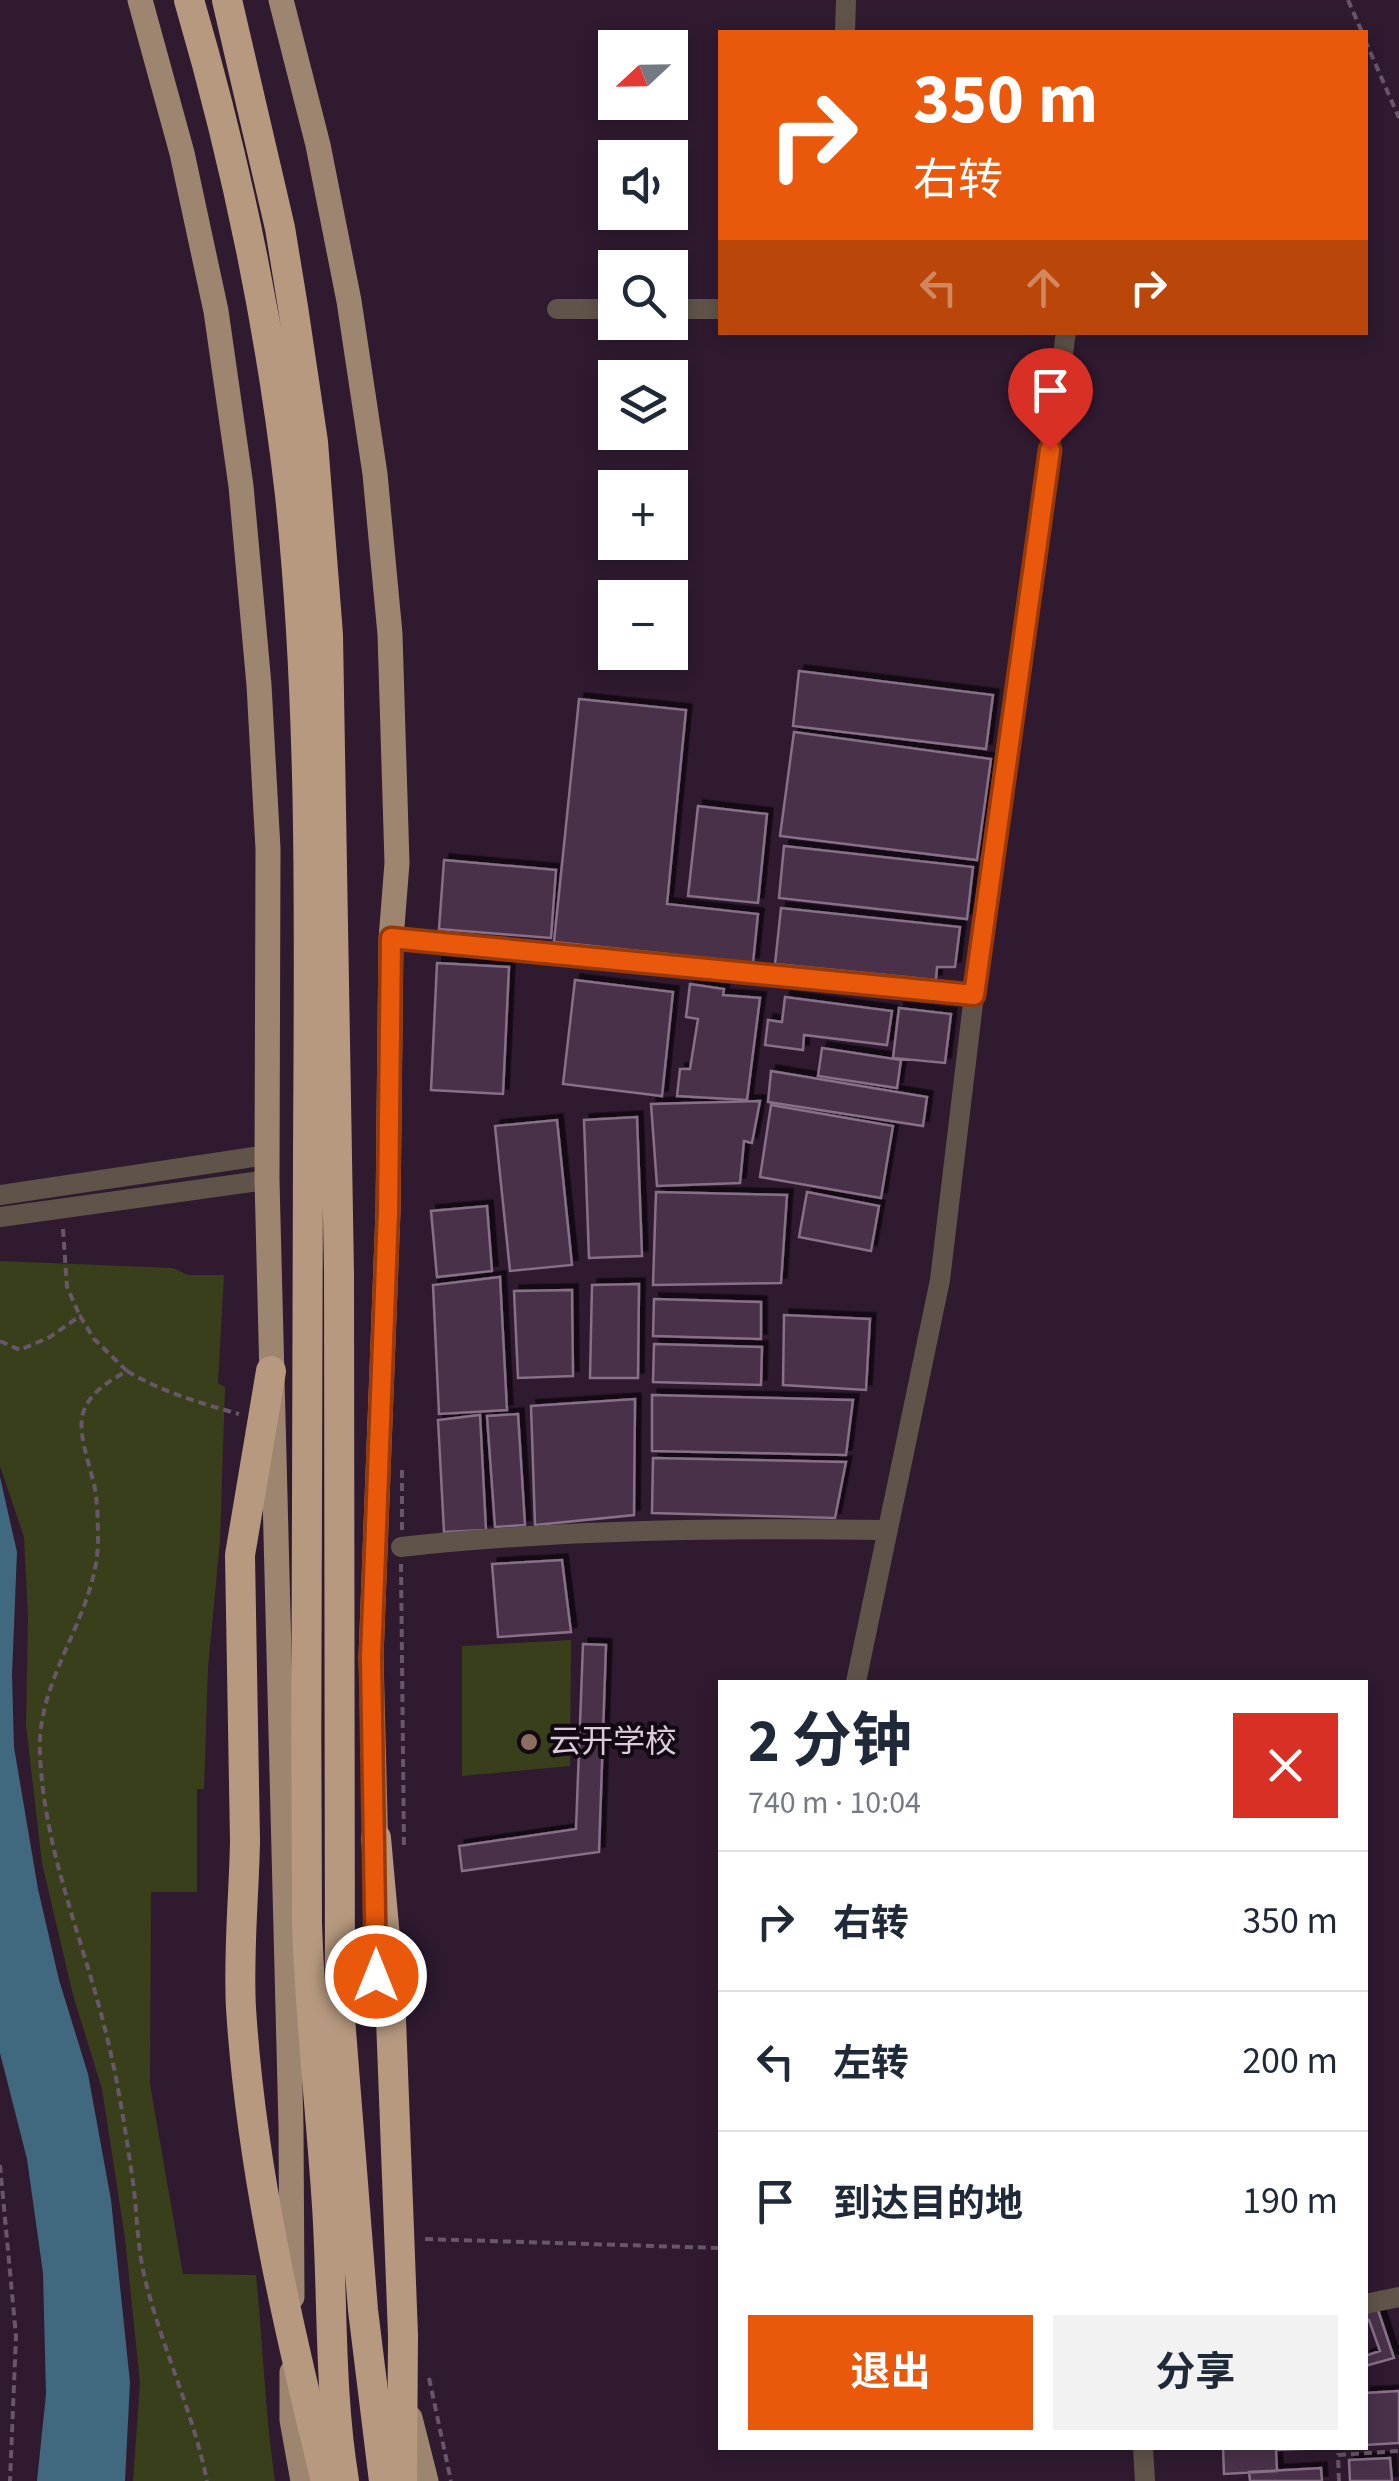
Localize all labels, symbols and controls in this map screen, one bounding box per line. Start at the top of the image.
north arrow [598,30,688,120]
map controls [598,30,688,670]
text: 350 m [913,50,1098,150]
icon: right [748,70,878,200]
button: sound [598,140,688,230]
text: 右转 [913,149,1003,213]
button: search [598,250,688,340]
icon: left [911,260,966,315]
icon: ahead [1016,260,1071,315]
icon: right [1121,260,1176,315]
pin [1008,348,1093,451]
button: layers [598,360,688,450]
icon: arrive [1023,363,1078,418]
button: + [598,470,688,560]
button: − [598,580,688,670]
text: 2 分钟 [748,1700,912,1785]
button: close [1233,1713,1338,1818]
place label: 云开学校 [549,1719,677,1765]
marker: 云开学校 [518,1731,540,1753]
text: 740 m · 10:04 [748,1780,921,1826]
icon: right [748,1894,803,1949]
text: 350 m [1242,1894,1338,1948]
text: 右转 [833,1897,909,1951]
position arrow [324,1924,428,2028]
icon: left [748,2034,803,2089]
text: 200 m [1242,2034,1338,2088]
text: 左转 [833,2037,909,2091]
icon: arrive [748,2174,803,2229]
text: 190 m [1242,2174,1338,2228]
text: 到达目的地 [833,2177,1023,2231]
button: 退出 [748,2315,1033,2430]
button: 分享 [1053,2315,1338,2430]

